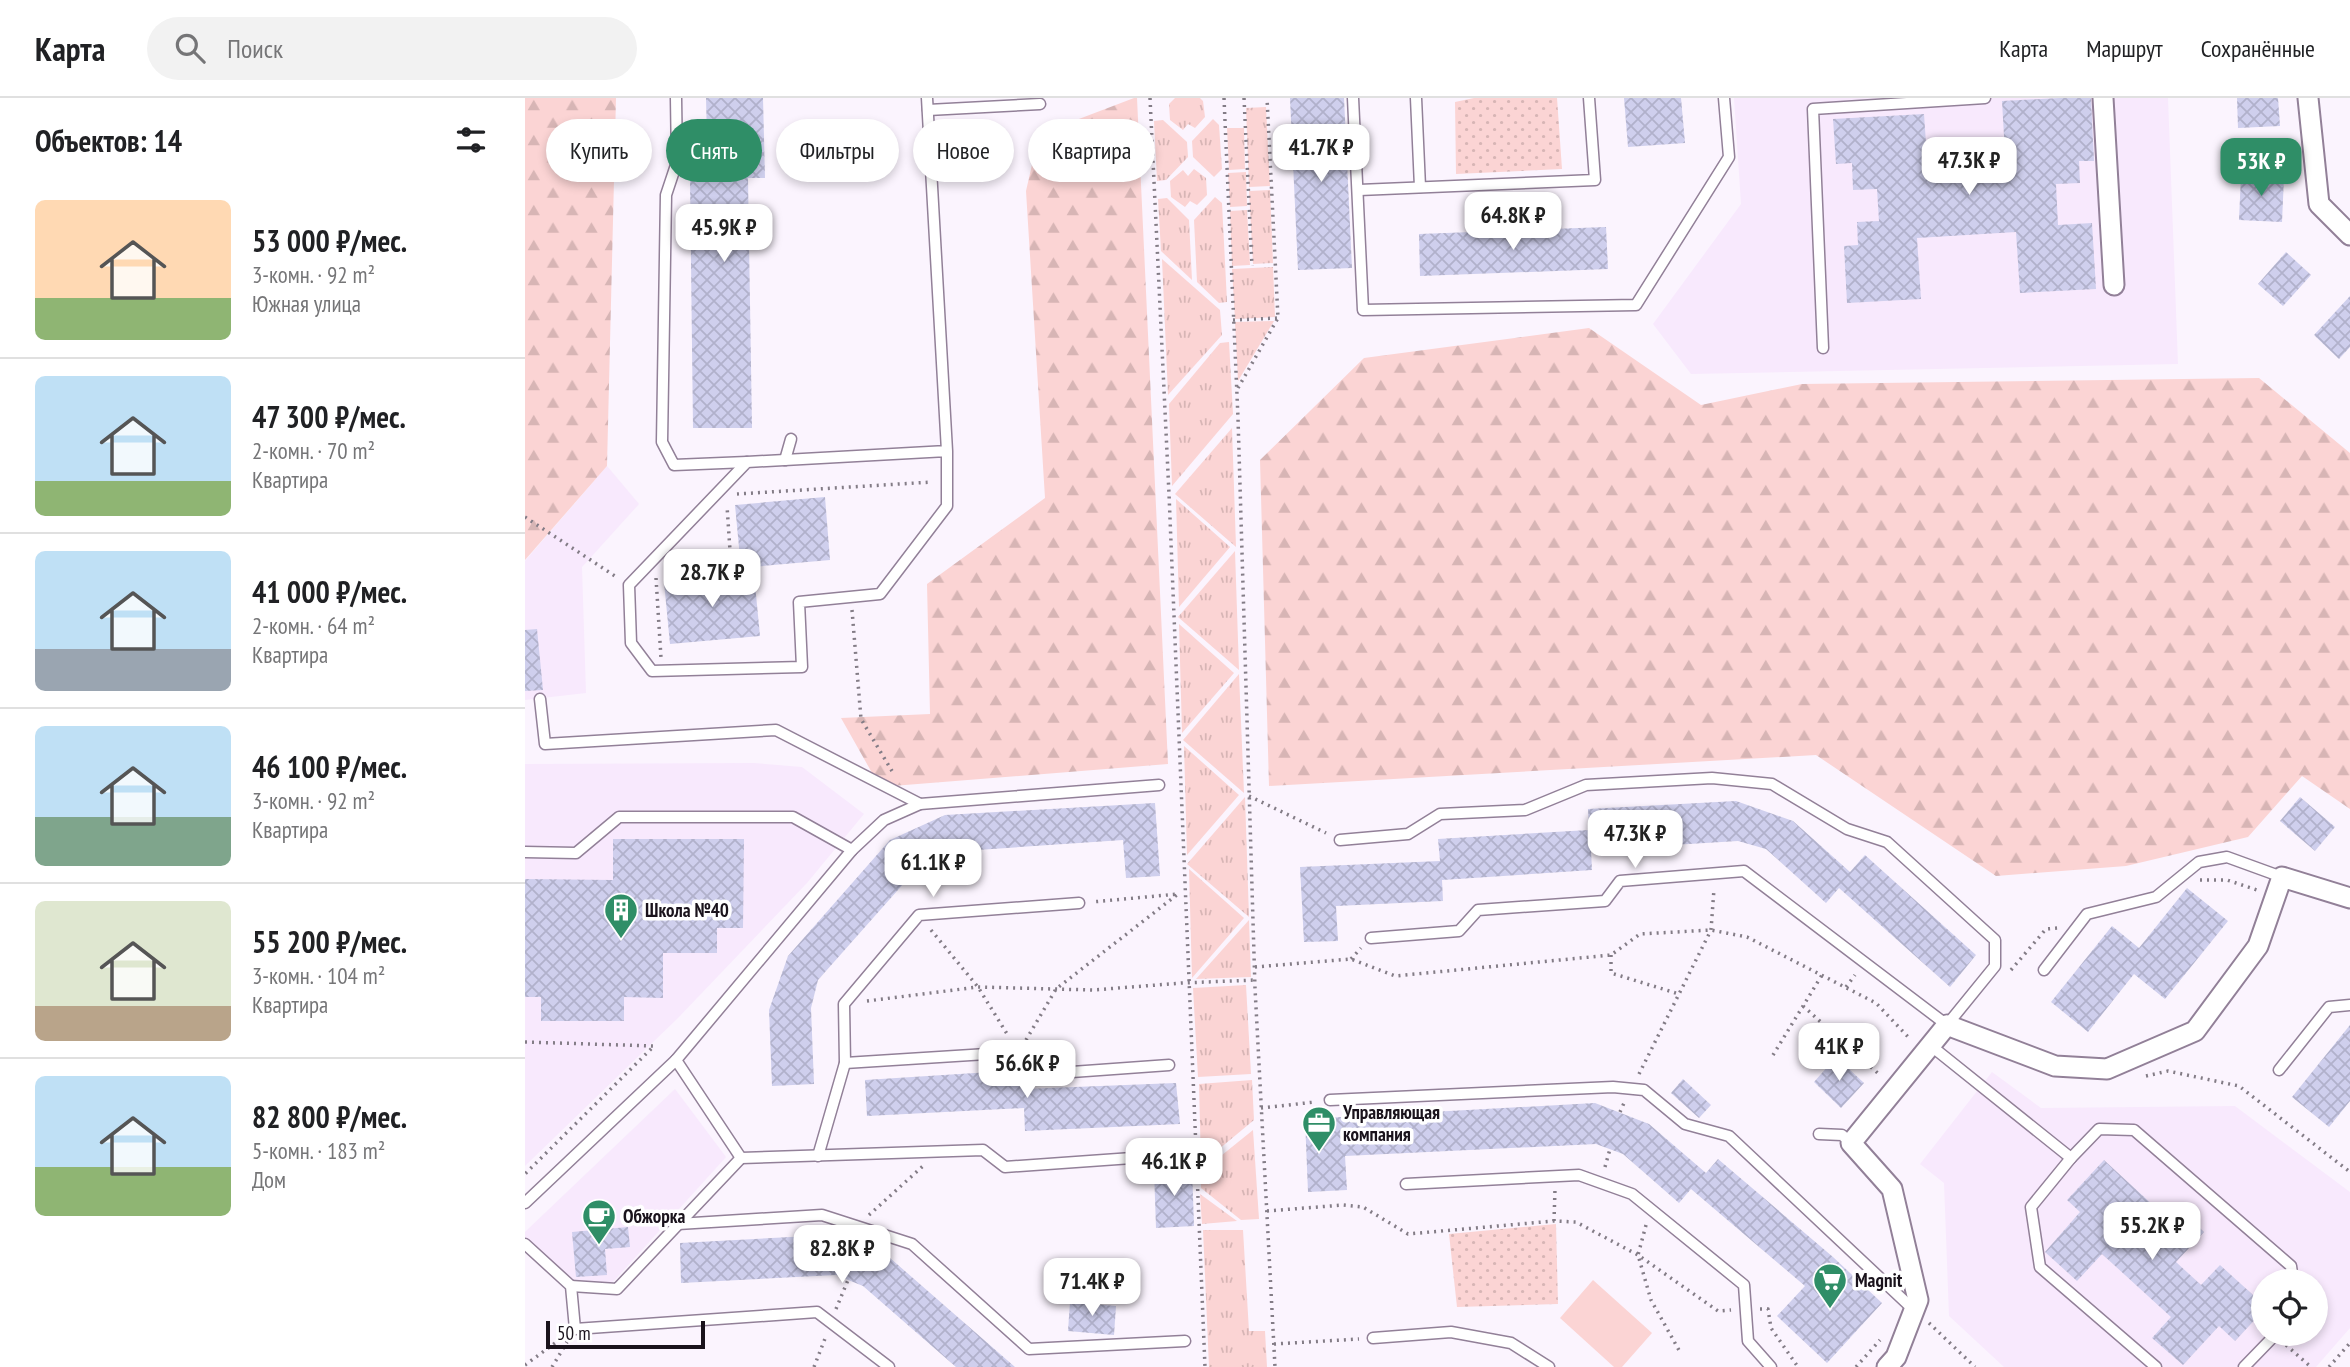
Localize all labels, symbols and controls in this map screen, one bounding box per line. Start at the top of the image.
search box [147,17,637,80]
text: Карта [35,27,105,70]
icon: search [171,29,209,67]
text: Поиск [227,32,283,65]
text: Карта [1999,33,2048,64]
text: Маршрут [2086,33,2163,64]
text: Сохранённые [2201,33,2315,64]
chip: Купить [546,119,652,182]
chip: Снять [666,119,762,182]
chip: Фильтры [776,119,899,182]
chip: Новое [913,119,1014,182]
chip: Квартира [1028,119,1155,182]
text: Объектов: 14 [35,121,182,160]
icon: filters [452,121,490,159]
pin: 41.7K ₽ [1256,125,1386,184]
text: 41.7K ₽ [1289,132,1353,161]
pin: 47.3K ₽ [1904,138,2034,197]
pin: 53K ₽ [2212,139,2310,198]
text: 47.3K ₽ [1938,145,2000,174]
text: 53K ₽ [2236,146,2286,175]
pin: 64.8K ₽ [1448,192,1578,252]
text: 64.8K ₽ [1481,200,1545,229]
pin: 45.9K ₽ [659,204,789,264]
text: 45.9K ₽ [692,212,756,241]
text: 53 000 ₽/мес. [252,221,407,260]
icon: home [91,228,175,312]
text: 3-комн. · 92 m² [252,260,375,289]
text: Южная улица [252,289,361,318]
text: 47 300 ₽/мес. [252,397,406,436]
icon: home [91,404,175,488]
text: 2-комн. · 70 m² [252,436,375,465]
text: Квартира [252,465,328,494]
pin: 28.7K ₽ [647,550,777,609]
text: 28.7K ₽ [680,557,744,586]
text: 41 000 ₽/мес. [252,572,407,611]
icon: home [91,579,175,663]
text: 2-комн. · 64 m² [252,611,375,640]
text: Квартира [252,640,328,669]
text: 46 100 ₽/мес. [252,747,407,786]
icon: home [91,754,175,838]
text: 3-комн. · 92 m² [252,786,375,815]
pin: 47.3K ₽ [1570,810,1700,870]
text: Квартира [252,815,328,844]
text: 47.3K ₽ [1604,818,1666,847]
pin: 61.1K ₽ [868,840,998,899]
text: 61.1K ₽ [901,847,965,876]
building icon: Школа №40 [602,891,640,940]
place label: Школа №40 [645,898,729,922]
text: 55 200 ₽/мес. [252,922,407,961]
icon: home [91,929,175,1013]
text: 3-комн. · 104 m² [252,961,385,990]
text: Квартира [252,990,328,1019]
pin: 41K ₽ [1790,1024,1888,1083]
text: 41K ₽ [1814,1031,1864,1060]
pin: 56.6K ₽ [962,1040,1092,1100]
text: 56.6K ₽ [995,1048,1059,1077]
text: 82 800 ₽/мес. [252,1097,407,1136]
place label: Управляющая компания [1342,1100,1440,1146]
icon: home [91,1104,175,1188]
office icon: Управляющая компания [1300,1104,1338,1153]
text: 5-комн. · 183 m² [252,1136,385,1165]
pin: 46.1K ₽ [1109,1138,1239,1198]
text: 46.1K ₽ [1142,1146,1206,1175]
text: Дом [252,1165,286,1194]
cafe icon: Обжорка [580,1197,618,1246]
pin: 55.2K ₽ [2087,1202,2217,1262]
place label: Обжорка [623,1204,685,1228]
text: 55.2K ₽ [2120,1210,2184,1239]
pin: 82.8K ₽ [777,1226,907,1285]
text: 82.8K ₽ [810,1233,874,1262]
pin: 71.4K ₽ [1027,1258,1157,1318]
supermarket icon: Magnit [1811,1261,1849,1310]
text: 71.4K ₽ [1060,1266,1124,1295]
place label: Magnit [1855,1268,1903,1292]
map controls [2251,1269,2328,1346]
button: locate [2251,1269,2328,1346]
scale bar [546,1318,705,1350]
text: 50 m [557,1321,591,1345]

